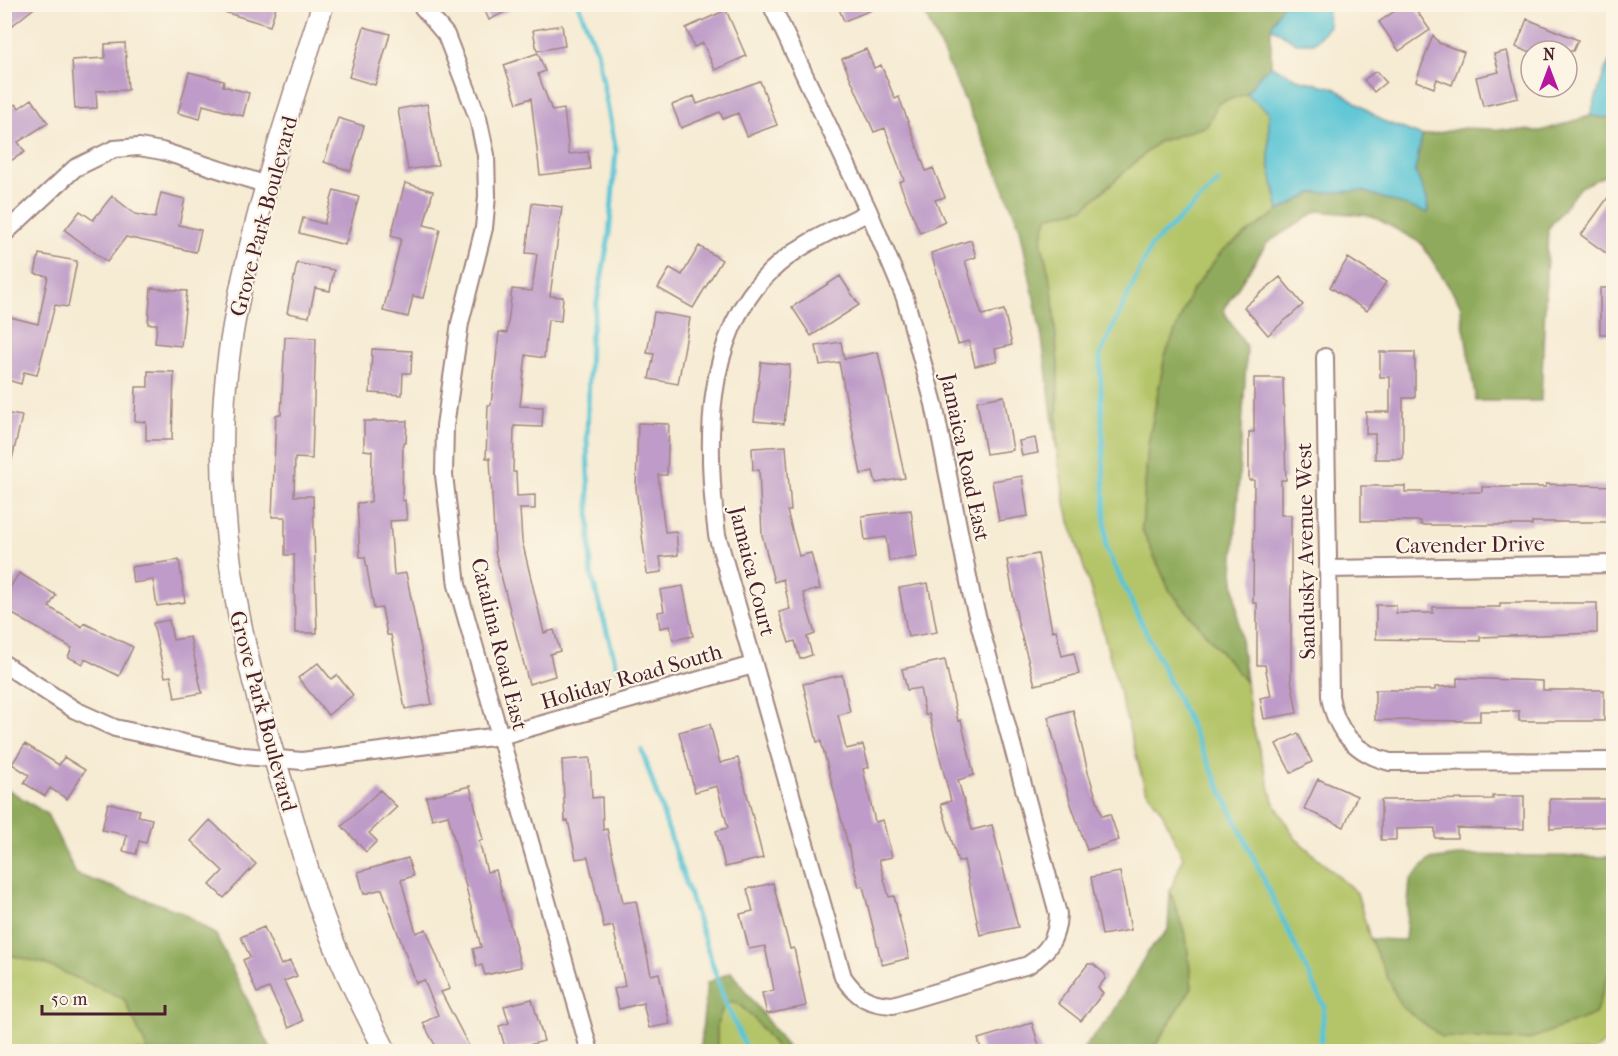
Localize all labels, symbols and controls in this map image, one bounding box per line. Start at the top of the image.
north arrow [1519,39,1579,99]
text: N [1543,45,1556,64]
street label: Grove Park Boulevard [225,112,304,319]
street label: Jamaica Road East [934,369,996,544]
street label: Sandusky Avenue West [1291,442,1321,660]
street label: Jamaica Court [723,502,781,639]
street label: Cavender Drive [1395,531,1545,559]
street label: Catalina Road East [465,555,533,733]
street label: Grove Park Boulevard [224,608,303,815]
street label: Holiday Road South [538,638,726,715]
scale bar [42,978,165,1016]
text: 50 m [51,989,88,1010]

